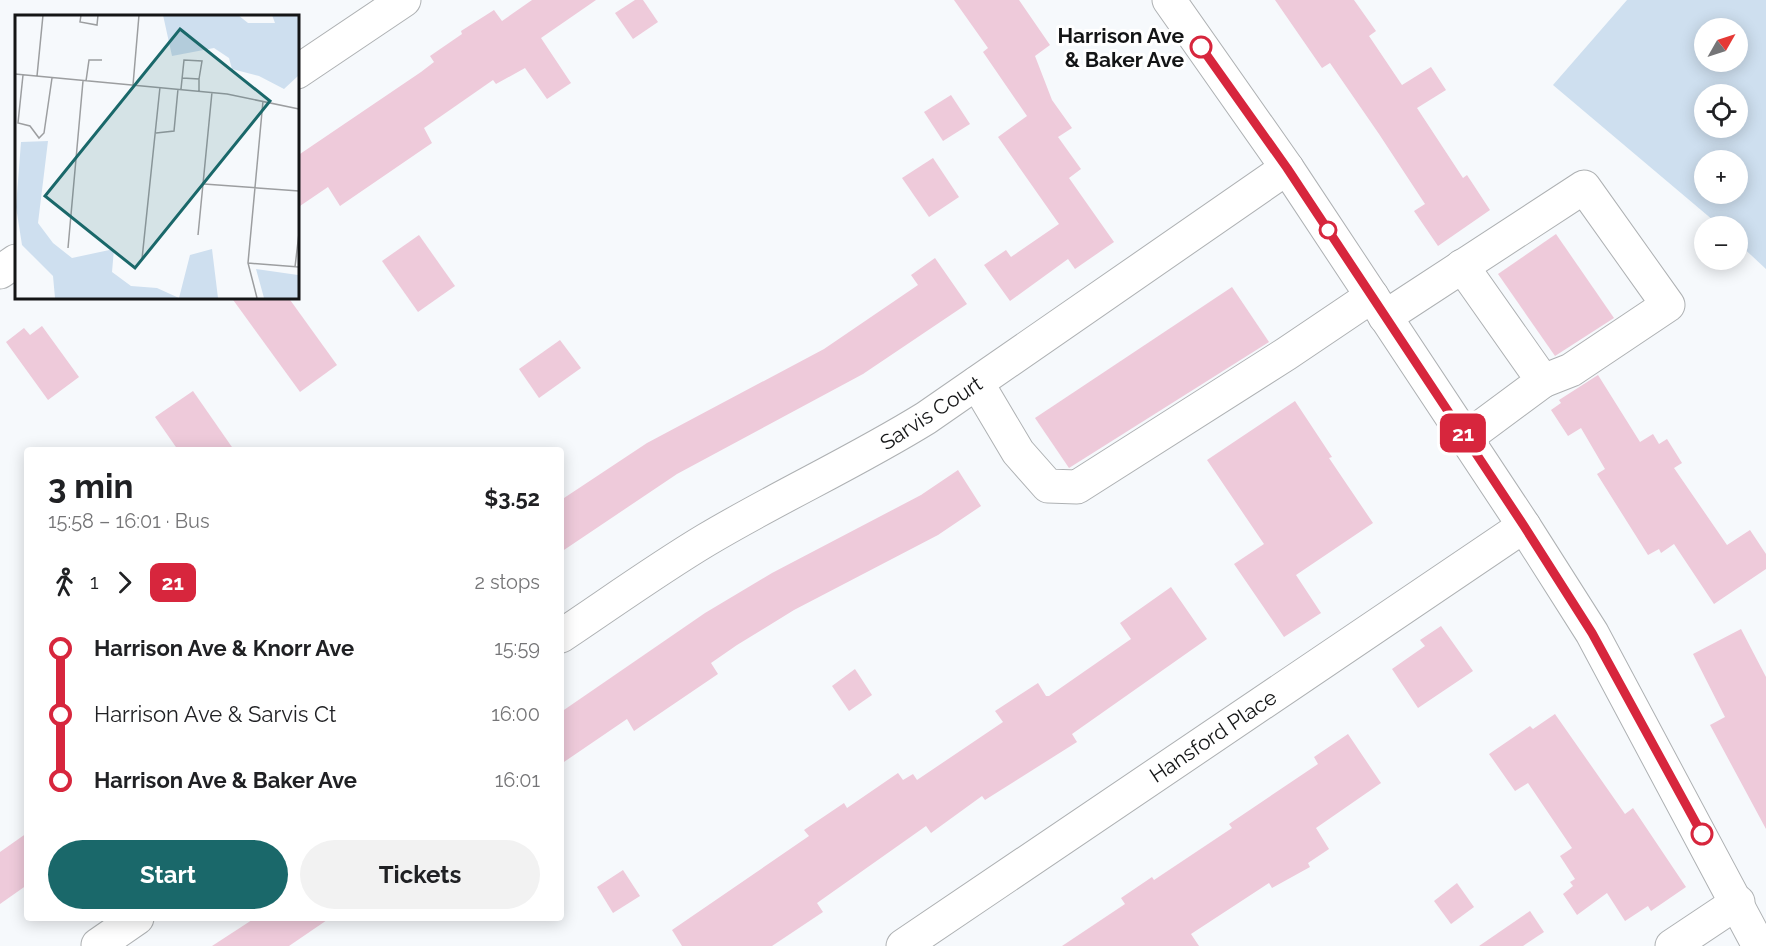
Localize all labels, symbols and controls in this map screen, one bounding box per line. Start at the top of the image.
inset map [15,15,298,298]
north arrow [1694,18,1748,72]
map controls [1694,18,1748,270]
place label: Harrison Ave & Baker Ave [1057,23,1184,72]
marker: Harrison Ave & Baker Ave [1190,36,1212,58]
button: locate [1694,84,1748,138]
button: + [1694,150,1748,204]
button: − [1694,216,1748,270]
unlabelled marker [1319,221,1337,239]
street label: Sarvis Court [875,371,987,455]
line badge: 21 [1436,414,1490,452]
text: 21 [1452,421,1474,446]
text: 3 min [48,467,133,506]
text: $3.52 [484,485,540,511]
text: 15:58 – 16:01 · Bus [48,509,210,533]
icon: walk [48,566,81,599]
icon: forward [108,566,141,599]
text: 1 [90,570,99,594]
text: 21 [162,570,184,595]
text: 2 stops [474,570,540,594]
text: Harrison Ave & Knorr Ave [94,635,354,661]
text: 15:59 [494,636,540,660]
street label: Hansford Place [1145,684,1281,788]
text: Harrison Ave & Sarvis Ct [94,701,336,727]
text: 16:00 [491,702,540,726]
text: Harrison Ave & Baker Ave [94,767,357,793]
text: 16:01 [495,768,540,792]
unlabelled marker [1691,823,1713,845]
button: Start [48,840,288,909]
button: Tickets [300,840,540,909]

